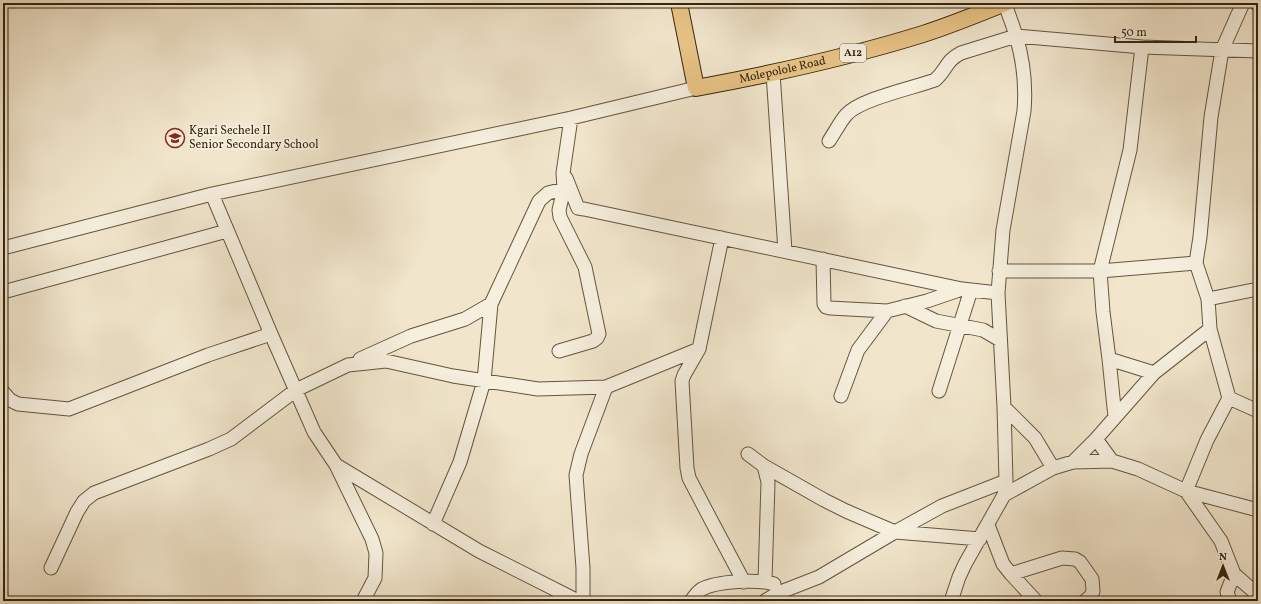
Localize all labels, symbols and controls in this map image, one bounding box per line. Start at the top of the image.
scale bar [1115,18,1196,44]
text: 50 m [1121,25,1147,41]
road number: A12 [840,44,866,62]
street label: Molepolole Road [738,53,828,88]
place label: Kgari Sechele II Senior Secondary School [189,123,319,153]
school or university icon: Kgari Sechele II Senior Secondary School [164,127,186,149]
north arrow [1203,546,1243,586]
text: N [1219,550,1227,565]

